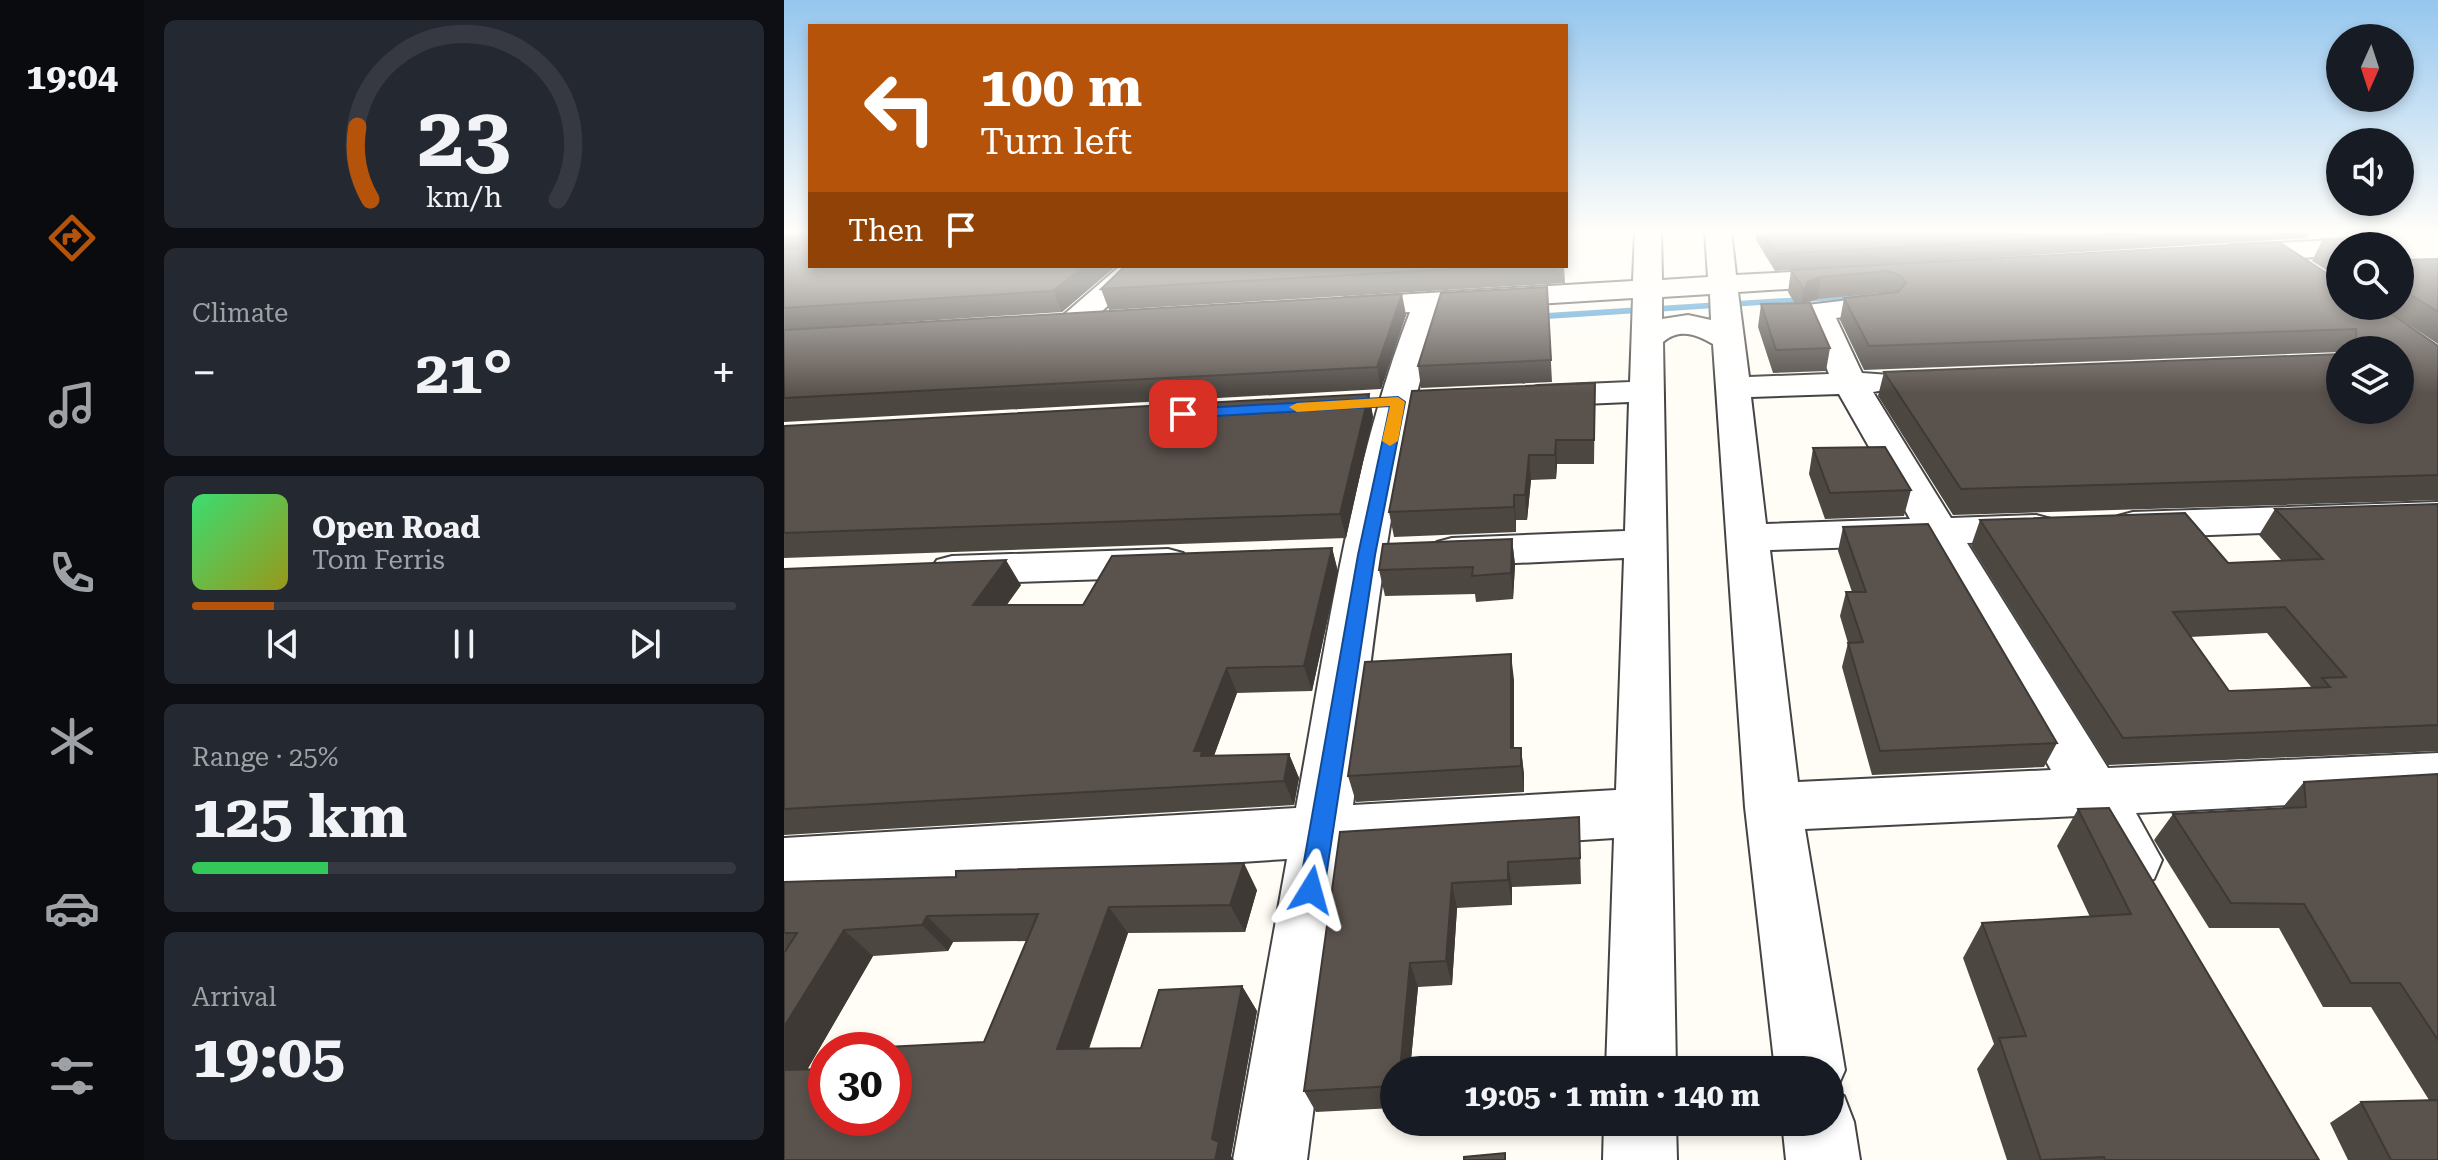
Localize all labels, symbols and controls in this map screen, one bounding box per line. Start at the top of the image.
north arrow [2326,24,2414,112]
map controls [2326,24,2414,424]
text: 100 m [980,54,1142,120]
text: 19:04 [26,56,118,98]
icon: left [848,56,952,160]
text: 23 [417,89,511,186]
text: Turn left [980,121,1132,163]
button: sound [2326,128,2414,216]
text: km/h [426,180,502,214]
icon: arrive [939,208,983,252]
icon: directions [44,210,100,266]
text: Then [848,213,923,248]
button: search [2326,232,2414,320]
text: Climate [192,298,288,328]
button: layers [2326,336,2414,424]
text: 21° [415,337,513,408]
text: − [192,347,217,399]
text: + [711,347,736,399]
icon: music [44,377,100,433]
pin [1149,380,1217,448]
icon: arrive [1161,392,1205,436]
text: Open Road [312,510,480,545]
icon: phone [44,545,100,601]
text: Tom Ferris [312,545,445,575]
icon: previous [261,622,305,666]
icon: pause [442,622,486,666]
icon: next [623,622,667,666]
icon: climate [44,713,100,769]
text: Range · 25% [192,742,338,772]
text: 125 km [192,781,407,852]
position arrow [1269,848,1353,932]
icon: car [44,880,100,936]
text: Arrival [192,982,277,1012]
text: 19:05 [192,1021,345,1092]
speed limit sign: 30 [808,1032,912,1136]
icon: filters [44,1048,100,1104]
text: 19:05 · 1 min · 140 m [1464,1078,1760,1113]

